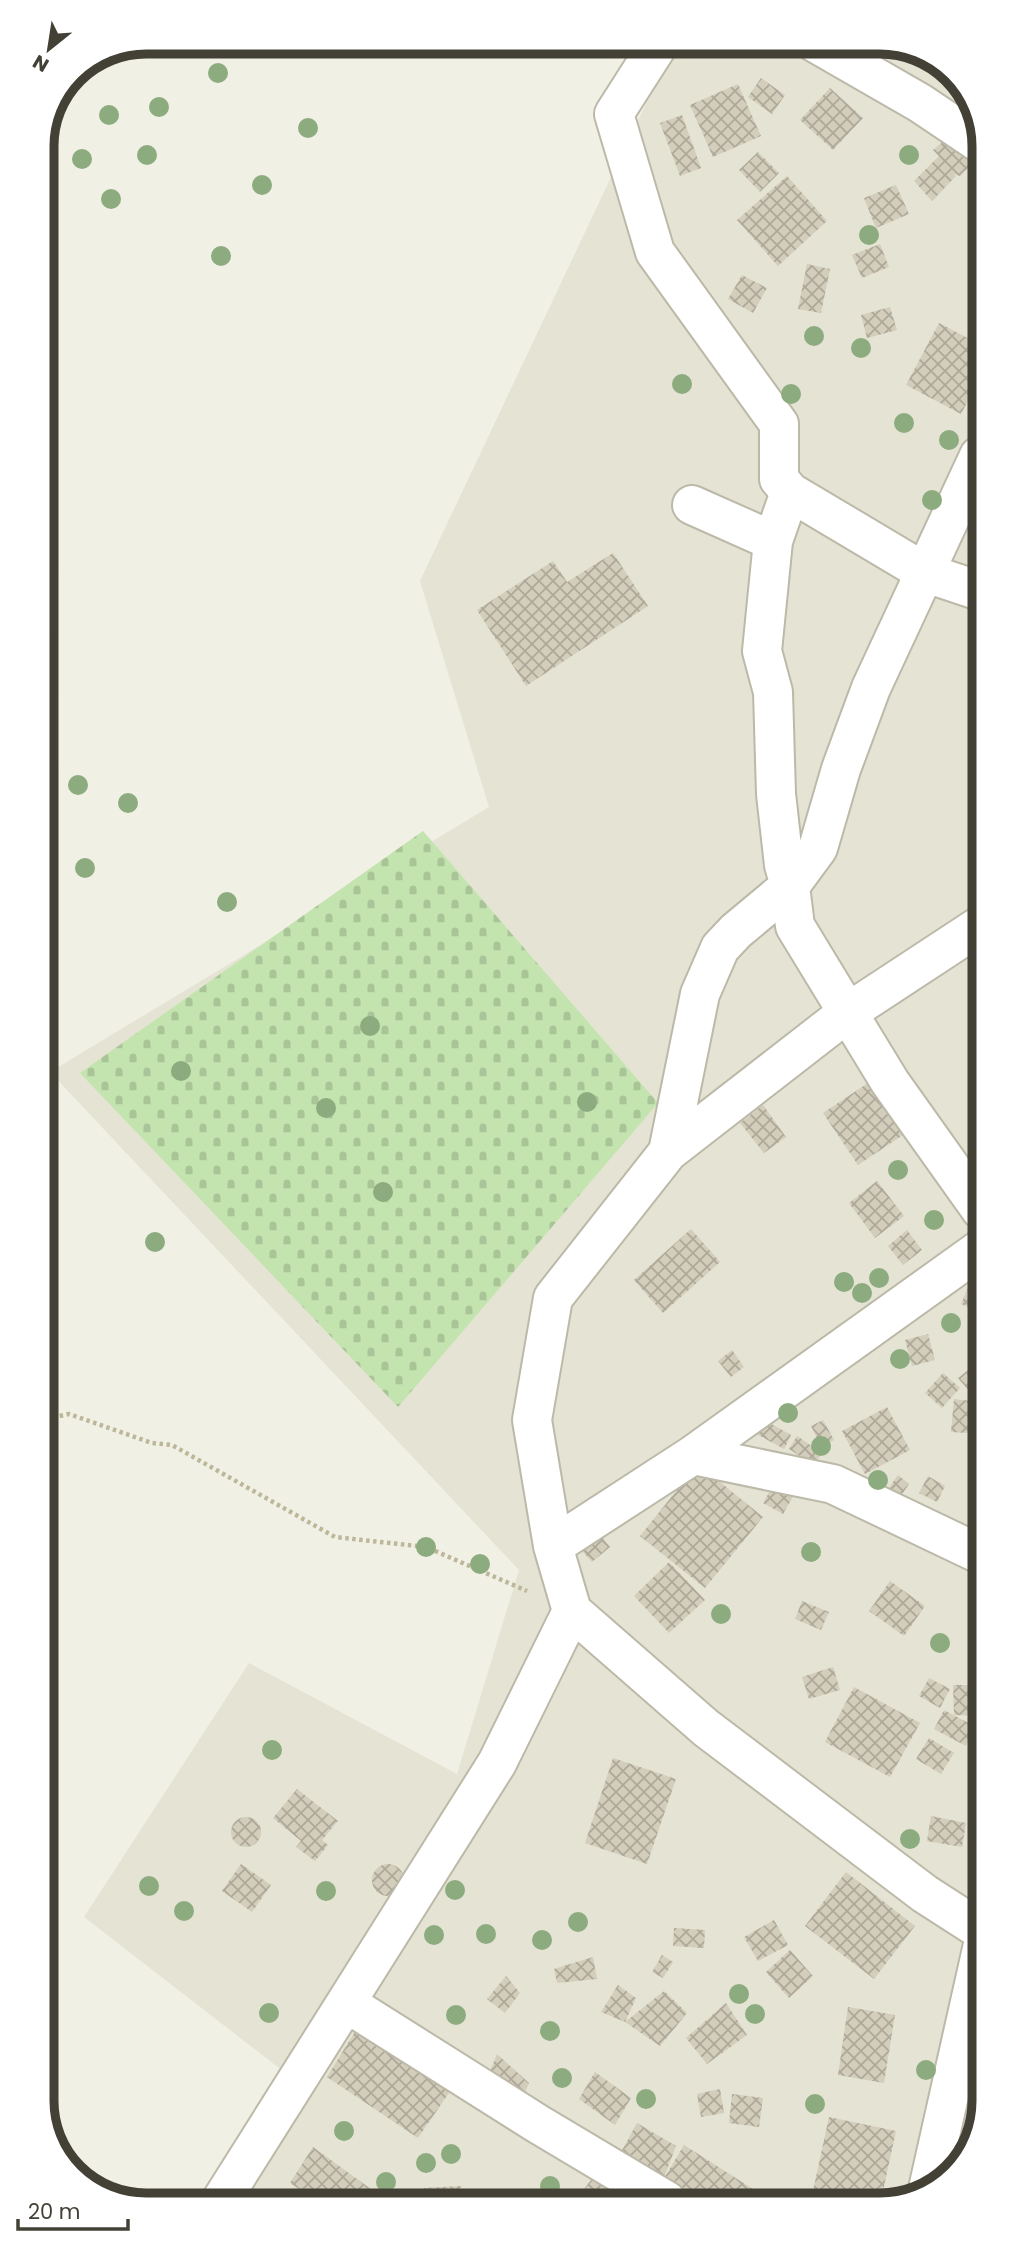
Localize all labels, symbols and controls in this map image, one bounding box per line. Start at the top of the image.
north arrow [14,14,84,84]
text: N [28,48,54,79]
scale bar [18,2188,128,2232]
text: 20 m [28,2197,81,2226]

